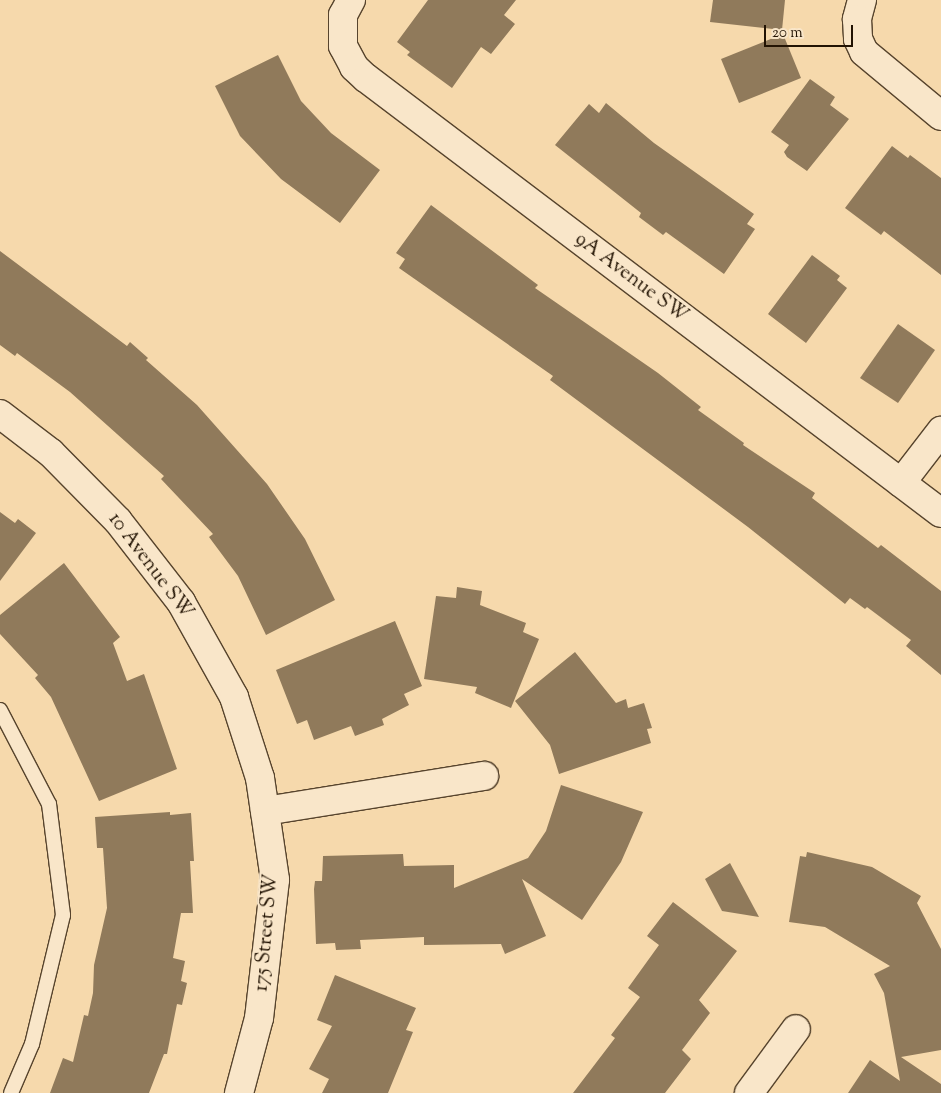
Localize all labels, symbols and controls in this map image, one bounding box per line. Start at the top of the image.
scale bar [766,15,855,47]
text: 20 m [772,23,803,44]
street label: 9A Avenue SW [570,228,692,328]
street label: 10 Avenue SW [102,508,198,624]
street label: 175 Street SW [250,873,284,993]

